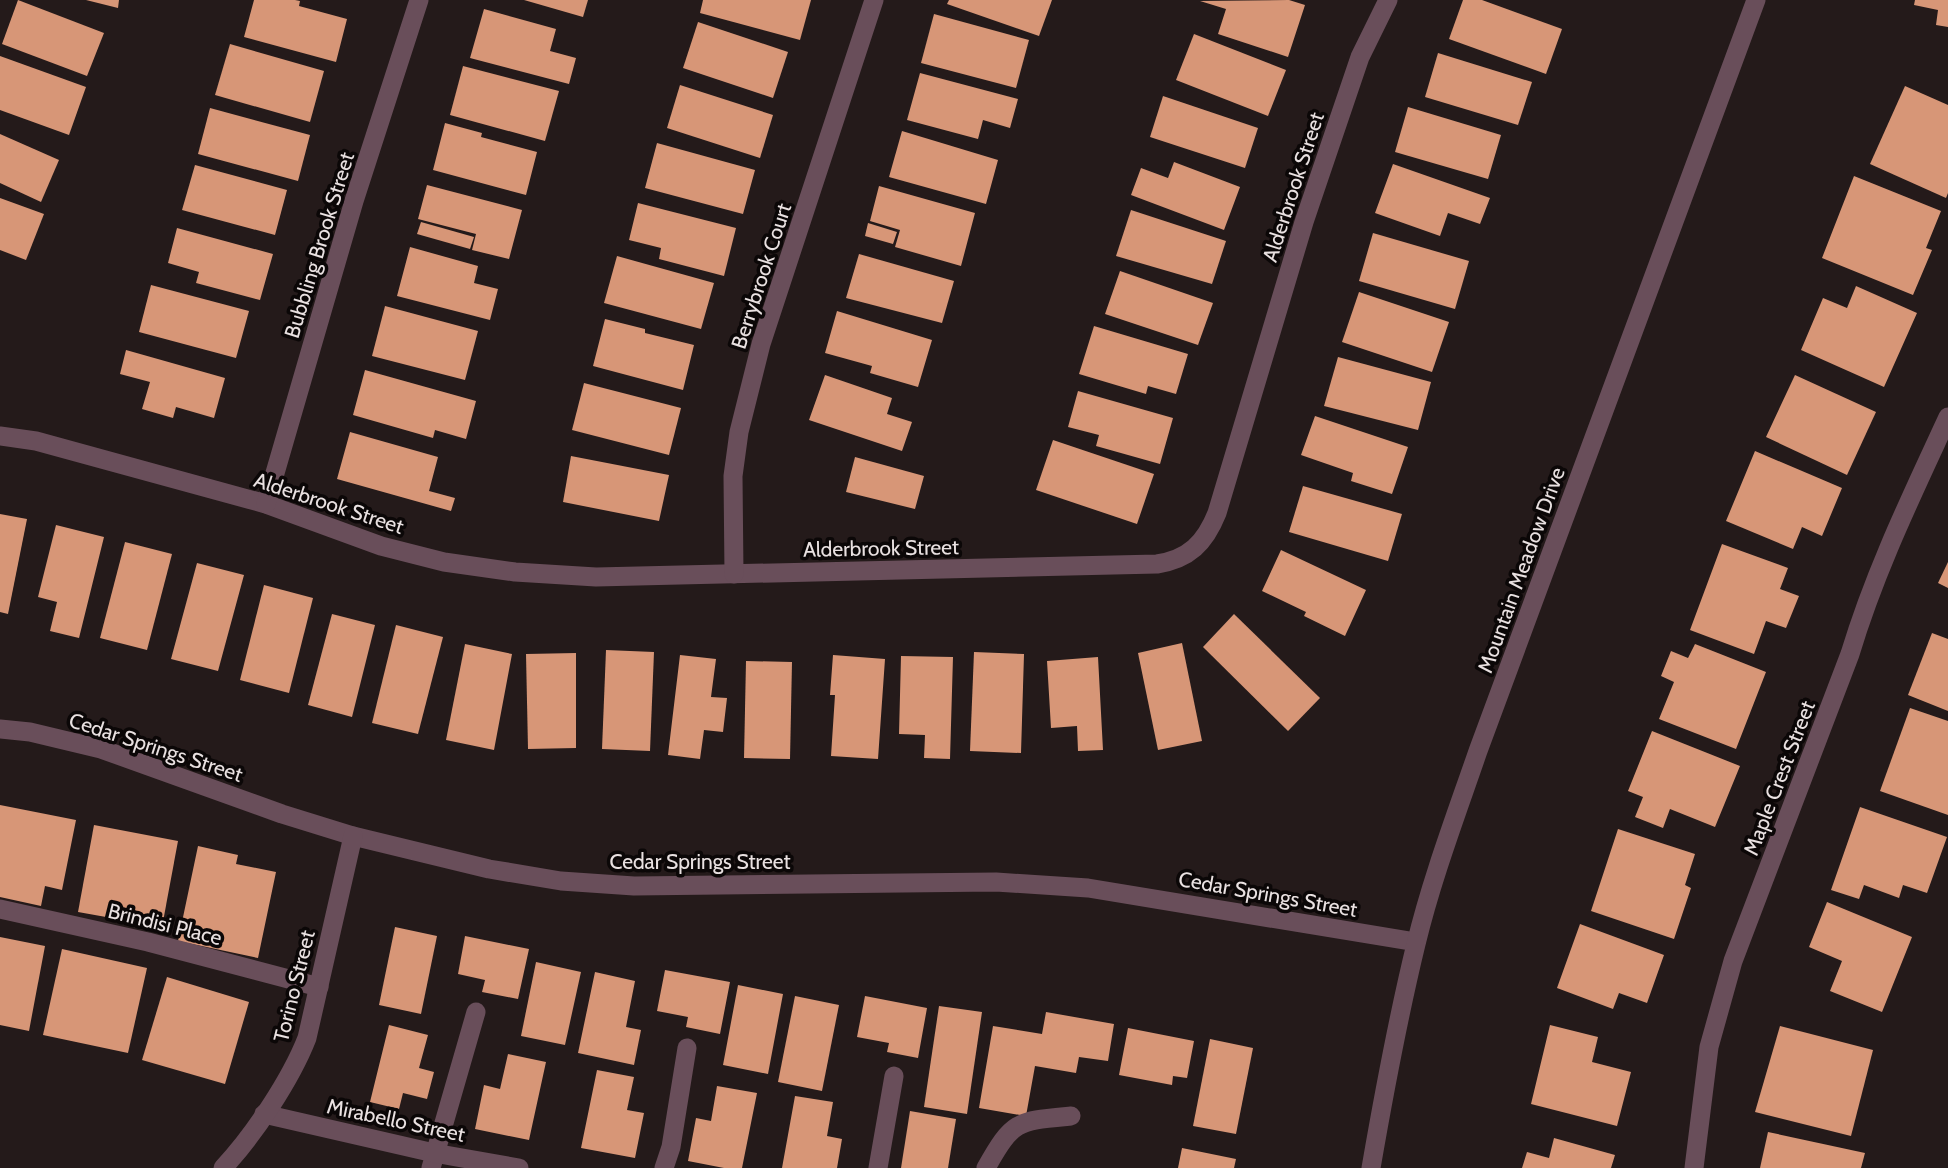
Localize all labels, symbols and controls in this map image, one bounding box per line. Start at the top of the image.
street label: Alderbrook Street [1257,109,1329,265]
street label: Bubbling Brook Street [279,149,359,341]
street label: Berrybrook Court [726,200,796,352]
street label: Mountain Meadow Drive [1472,464,1570,676]
street label: Alderbrook Street [251,467,407,539]
street label: Alderbrook Street [803,534,959,562]
street label: Maple Crest Street [1738,697,1820,859]
street label: Cedar Springs Street [66,707,246,787]
street label: Cedar Springs Street [610,849,791,874]
street label: Cedar Springs Street [1177,866,1359,922]
street label: Brindisi Place [106,898,225,950]
street label: Torino Street [268,928,320,1044]
street label: Mirabello Street [325,1093,467,1147]

